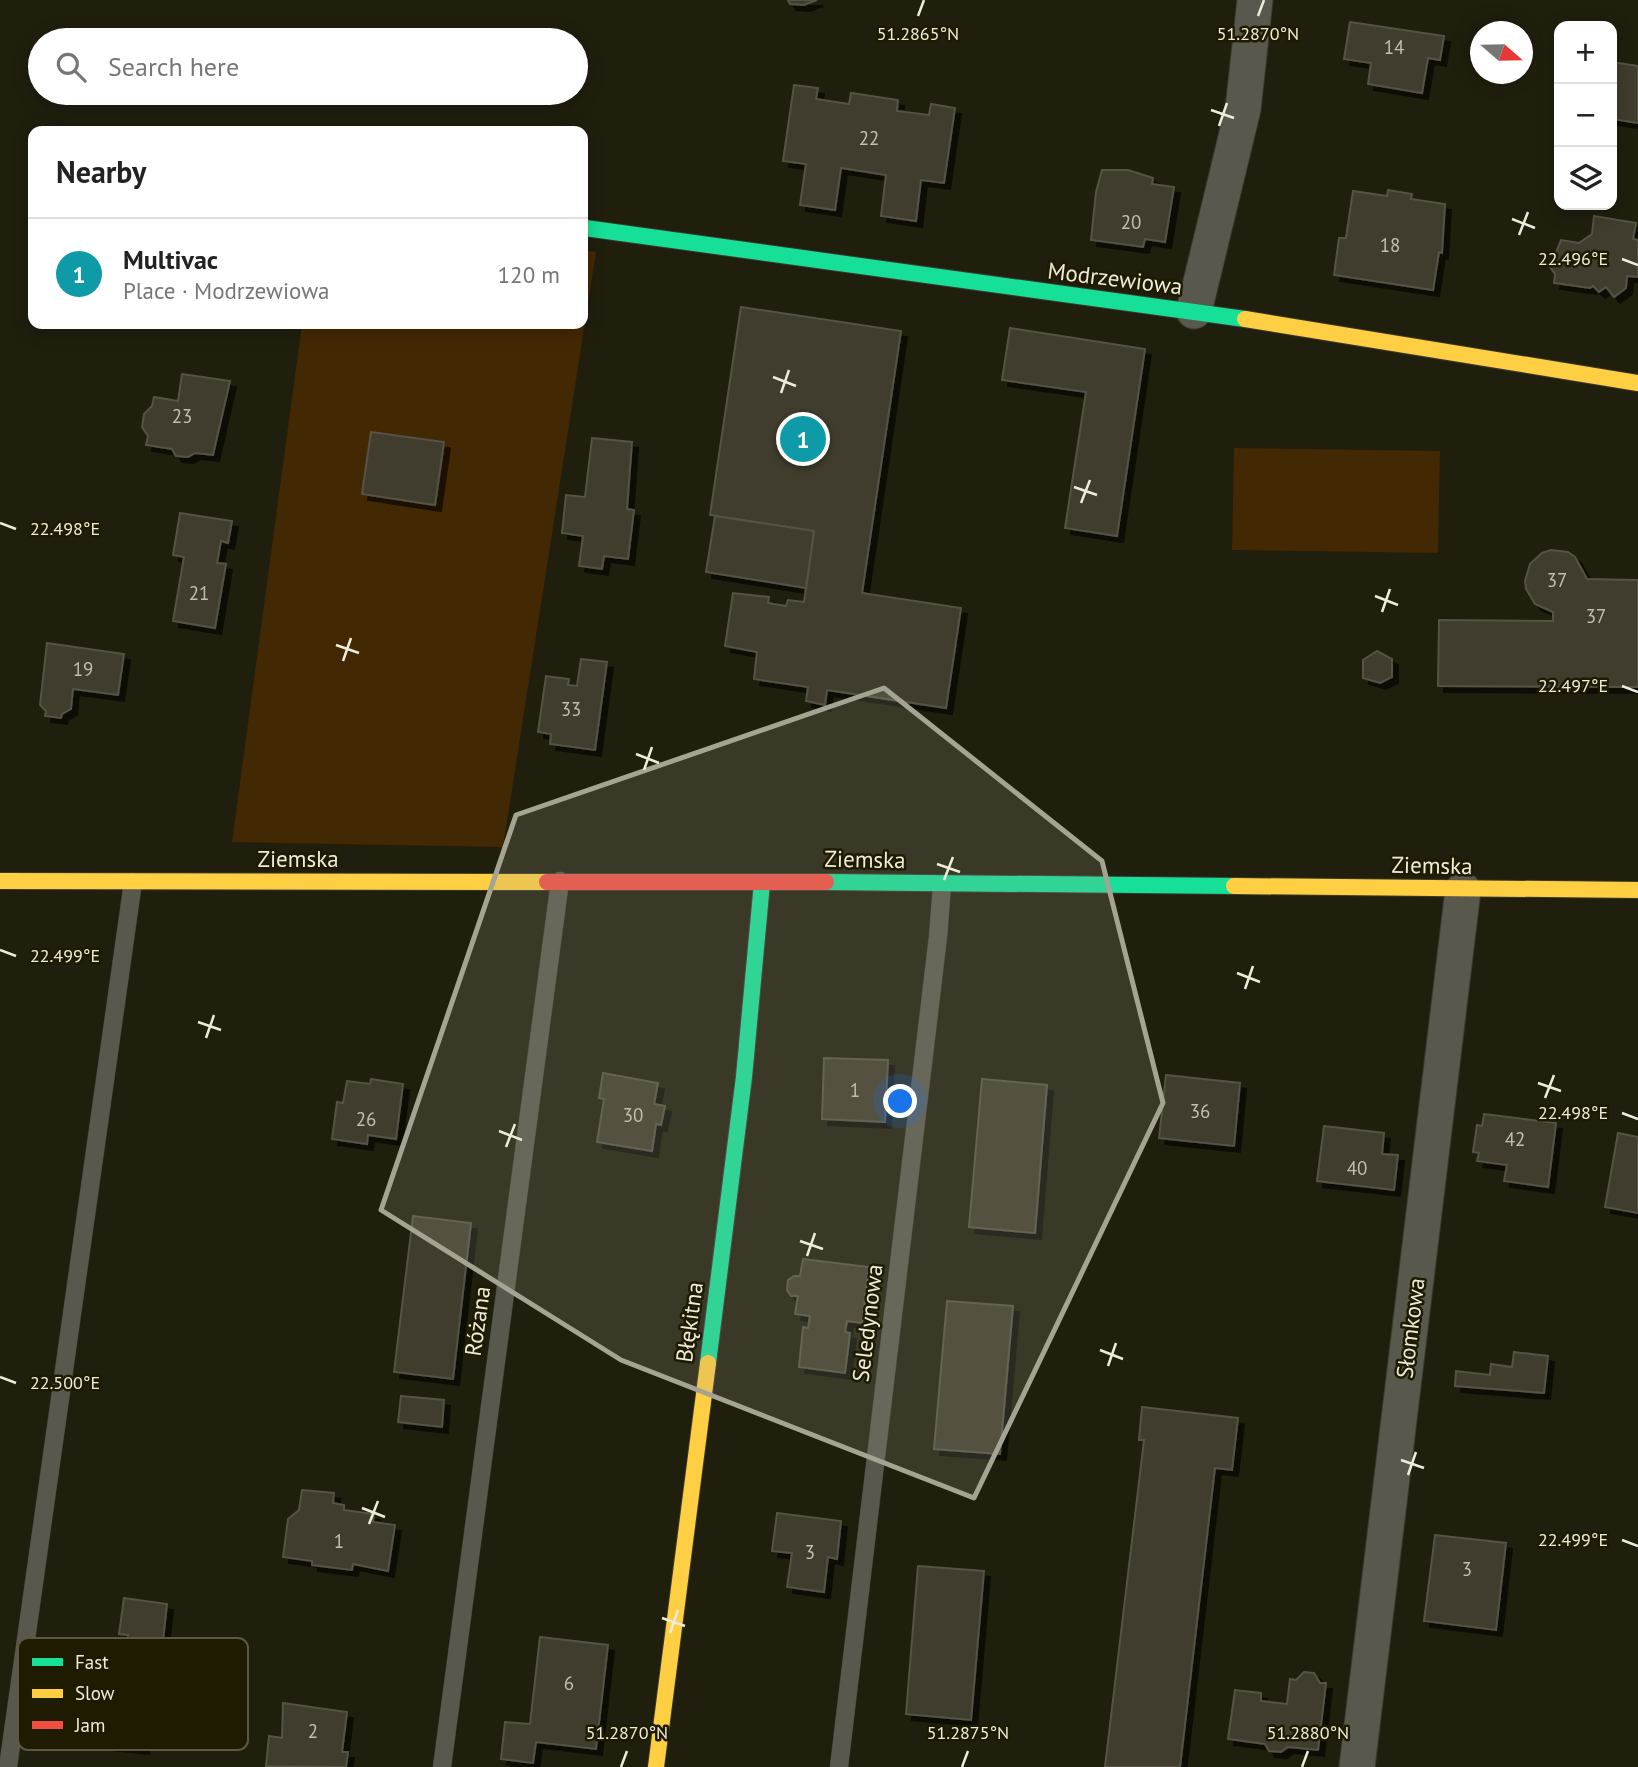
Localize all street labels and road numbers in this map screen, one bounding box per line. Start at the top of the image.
street label: Modrzewiowa [1046,255,1184,301]
street label: Ziemska [257,844,339,873]
street label: Ziemska [824,844,906,874]
street label: Ziemska [1391,850,1473,880]
street label: Seledynowa [845,1262,889,1384]
street label: Słomkowa [1389,1276,1431,1380]
street label: Błękitna [669,1280,709,1364]
street label: Różana [458,1284,496,1358]

